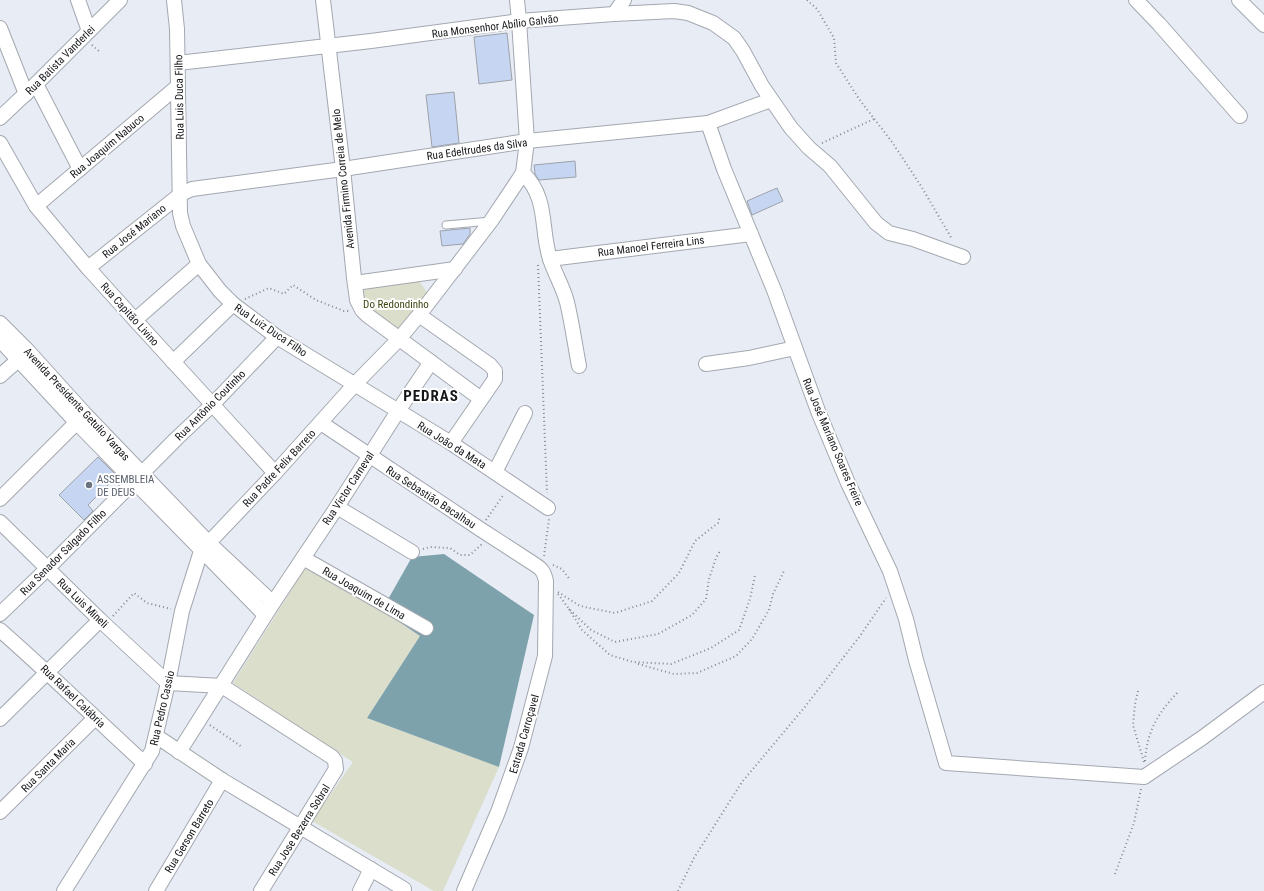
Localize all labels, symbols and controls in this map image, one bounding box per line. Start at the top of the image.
street label: Rua Monsenhor Abílio Galvão [431,12,560,41]
street label: Rua Batista Vanderlei [23,23,98,98]
street label: Rua Luis Duca Filho [172,54,187,140]
street label: Avenida Firmino Correia de Melo [330,108,357,250]
street label: Rua Joaquim Nabuco [68,111,147,181]
street label: Rua Edeltrudes da Silva [426,136,528,163]
street label: Rua José Mariano [100,201,169,261]
street label: Rua Manoel Ferreira Lins [597,234,705,259]
street label: Rua Capitão Livino [98,280,162,349]
park label: Do Redondinho [363,298,429,311]
street label: Rua Luiz Duca Filho [232,301,310,360]
street label: Avenida Presidente Getulio Vargas [21,345,132,463]
street label: Rua Antônio Coutinho [172,367,249,443]
street label: Rua José Mariano Soares Freire [800,376,865,508]
district label: PEDRAS [403,387,459,405]
street label: Rua João da Mata [415,419,488,472]
street label: Rua Padre Felix Barreto [240,427,319,510]
street label: Rua Victor Carneval [320,449,377,527]
street label: Rua Sebastião Bacalhau [383,463,478,531]
place label: ASSEMBLEIA DE DEUS [97,473,155,499]
marker: ASSEMBLEIA DE DEUS [84,480,94,490]
street label: Rua Senador Salgado Filho [18,506,109,598]
street label: Rua Joaquim de Lima [320,564,408,622]
street label: Rua Luis Mineli [55,576,111,631]
street label: Rua Rafael Calábria [38,662,108,731]
street label: Rua Pedro Cassio [148,669,178,747]
street label: Estrada Carroçavel [507,693,542,775]
street label: Rua Santa Maria [19,736,78,795]
street label: Rua Jose Bezerra Sobral [266,782,333,878]
street label: Rua Gerson Barreto [162,796,217,876]

